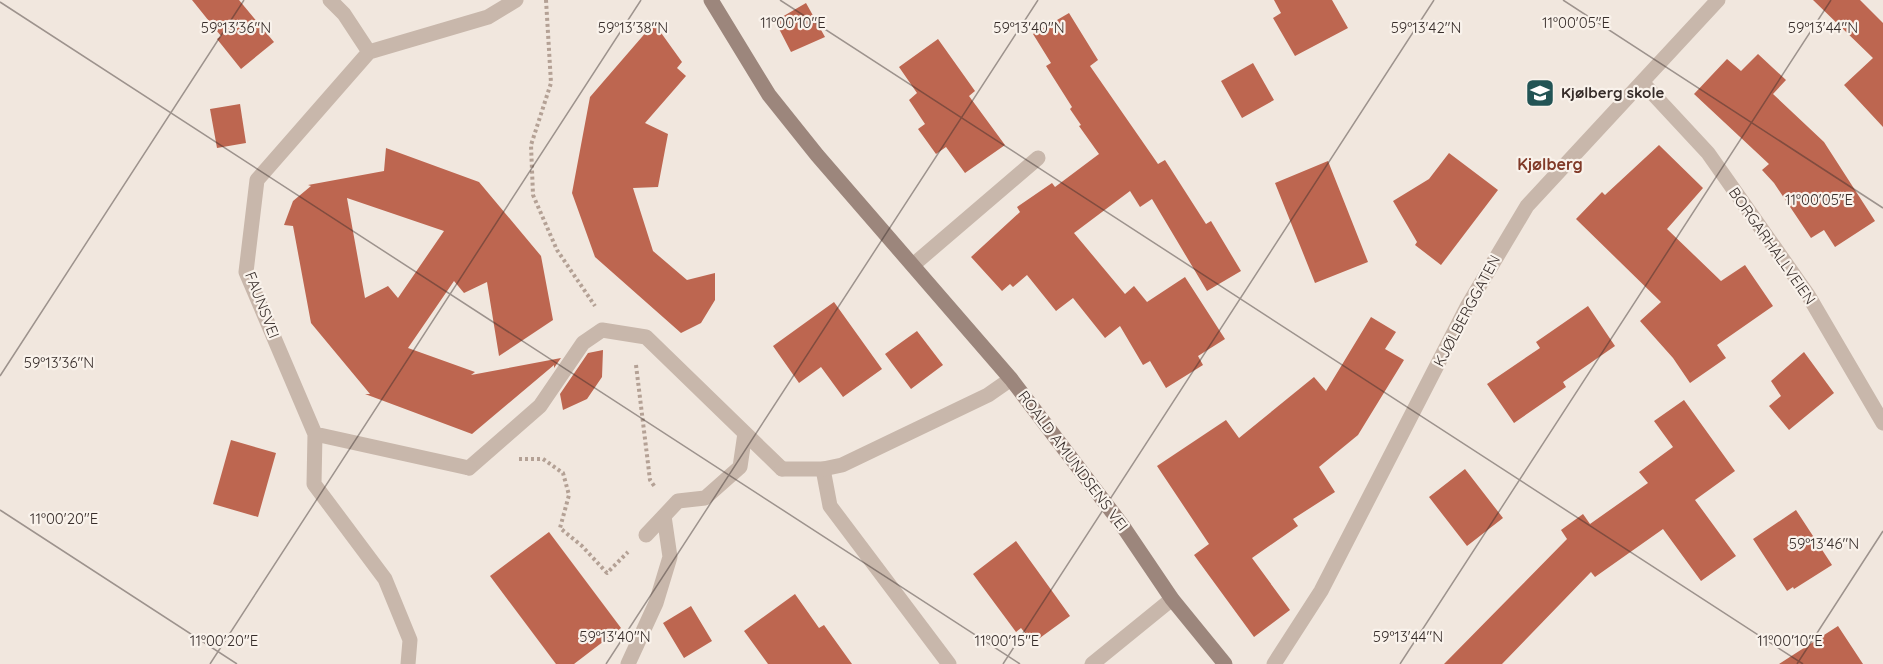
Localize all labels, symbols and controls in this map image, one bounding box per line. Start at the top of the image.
text: 11°00'10"E [760,13,826,32]
text: 11°00'05"E [1542,13,1610,32]
text: 59°13'36"N [201,18,271,37]
text: 59°13'38"N [598,18,668,37]
text: 59°13'40"N [993,18,1065,37]
text: 59°13'42"N [1391,18,1461,37]
text: 59°13'44"N [1788,18,1858,37]
school or university icon: Kjølberg skole [1524,77,1556,109]
place label: Kjølberg skole [1561,83,1664,102]
district label: Kjølberg [1517,154,1583,174]
street label: BORGARHALLVEIEN [1725,183,1820,308]
text: 11°00'05"E [1785,190,1853,209]
street label: KJØLBERGGATEN [1429,252,1504,370]
street label: FAUNSVEI [241,269,284,341]
text: 59°13'36"N [24,353,94,372]
street label: ROALD AMUNDSENS VEI [1014,387,1132,535]
text: 11°00'20"E [30,509,98,528]
text: 59°13'46"N [1789,534,1859,553]
text: 59°13'40"N [579,627,651,646]
text: 59°13'44"N [1373,627,1443,646]
text: 11°00'20"E [190,631,258,650]
text: 11°00'15"E [975,631,1039,650]
text: 11°00'10"E [1757,631,1823,650]

